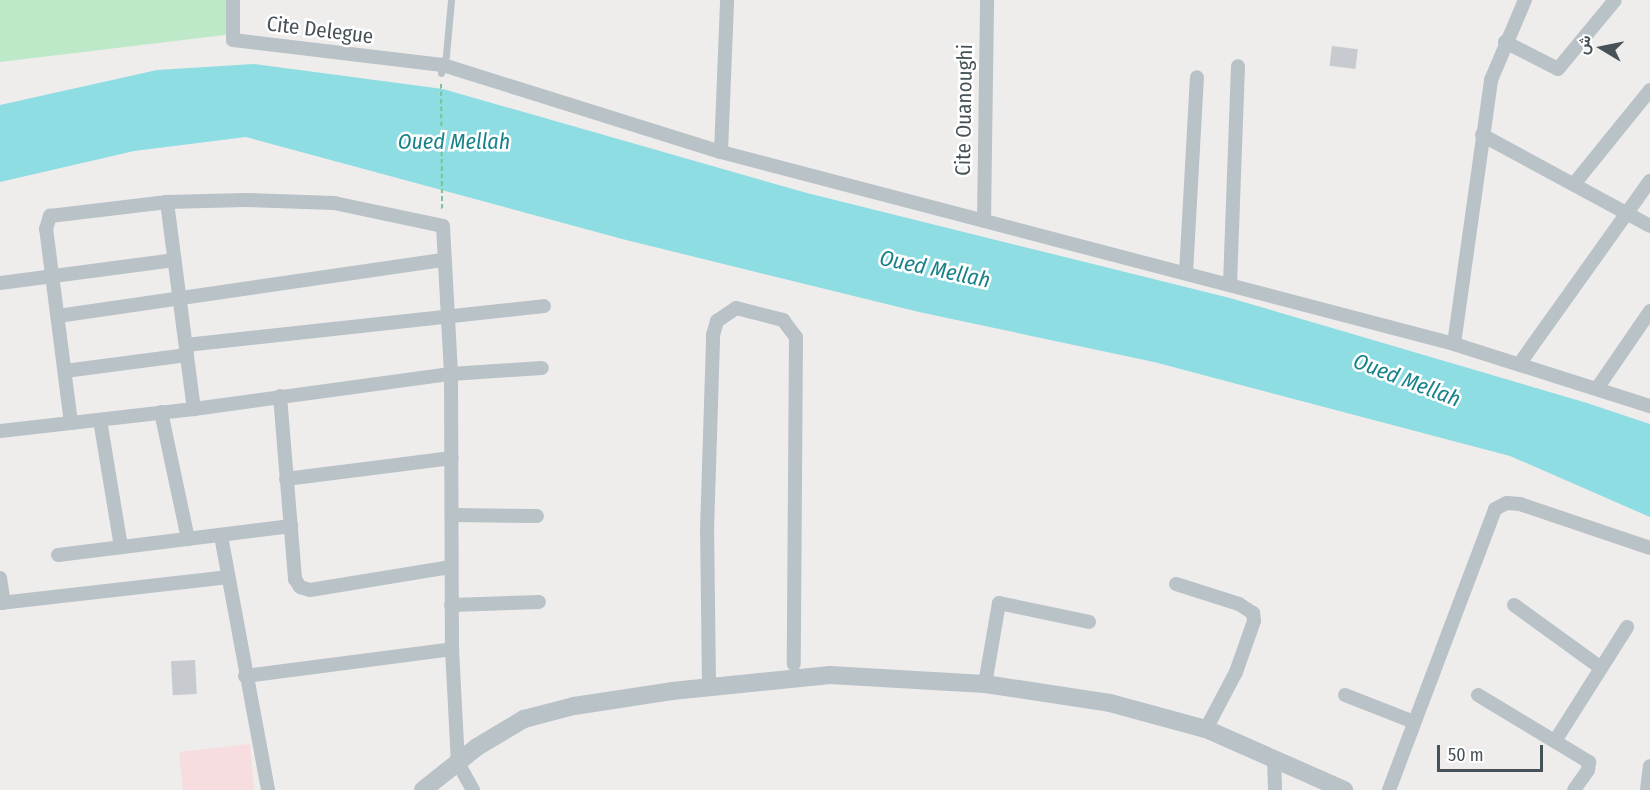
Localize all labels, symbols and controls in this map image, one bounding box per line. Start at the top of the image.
street label: Cite Delegue [265,11,375,49]
north arrow [1572,18,1632,78]
text: ش [1573,34,1595,56]
street label: Cite Ouanoughi [950,44,978,176]
water label: Oued Mellah [398,129,510,155]
water label: Oued Mellah [877,244,993,294]
water label: Oued Mellah [1350,348,1464,412]
scale bar [1440,733,1546,771]
text: 50 m [1448,744,1484,766]

